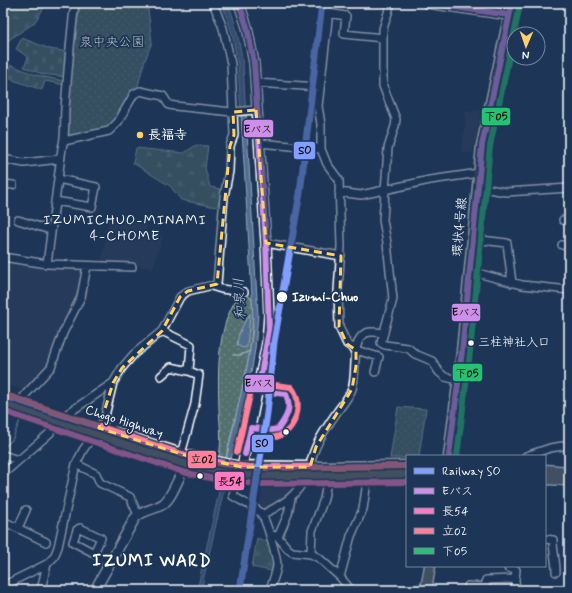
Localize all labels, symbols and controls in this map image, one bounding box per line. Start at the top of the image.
north arrow [506,26,546,66]
park label: 泉中央公園 [79,34,145,51]
text: N [522,48,530,62]
line badge: 下05 [481,107,511,126]
text: 下05 [484,110,508,124]
line badge: Eバス [243,119,274,138]
text: Eバス [244,123,272,137]
place label: 長福寺 [148,127,187,144]
marker: 長福寺 [135,130,145,140]
line badge: SO [293,141,316,160]
text: SO [298,144,312,158]
street label: 環状4号線 [449,196,471,257]
district label: IZUMICHUO-MINAMI 4-CHOME [43,211,207,245]
water label: 和泉川 [230,278,250,320]
place label: Izumi-Chuo [292,289,359,306]
marker: Izumi-Chuo [275,290,289,304]
line badge: Eバス [451,303,481,322]
text: Eバス [452,306,480,320]
place label: 三柱神社入口 [478,335,550,351]
marker: 三柱神社入口 [466,338,476,348]
line badge: 下05 [452,363,483,382]
text: 下05 [455,367,479,381]
line badge: Eバス [244,374,275,393]
text: Eバス [245,377,273,391]
street label: Chogo Highway [83,401,165,444]
unlabelled marker [281,427,291,437]
line badge: SO [251,434,274,453]
text: SO [255,437,269,451]
line badge: 立02 [187,450,217,469]
text: 立02 [191,453,214,467]
legend [406,455,546,567]
text: Railway SO [442,464,501,480]
unlabelled marker [195,471,205,481]
line badge: 長54 [214,471,245,491]
text: 長54 [218,475,242,489]
text: Eバス [442,484,473,500]
text: 長54 [442,504,468,520]
text: 立02 [442,524,467,540]
text: 下05 [442,544,467,560]
district label: IZUMI WARD [92,550,212,572]

